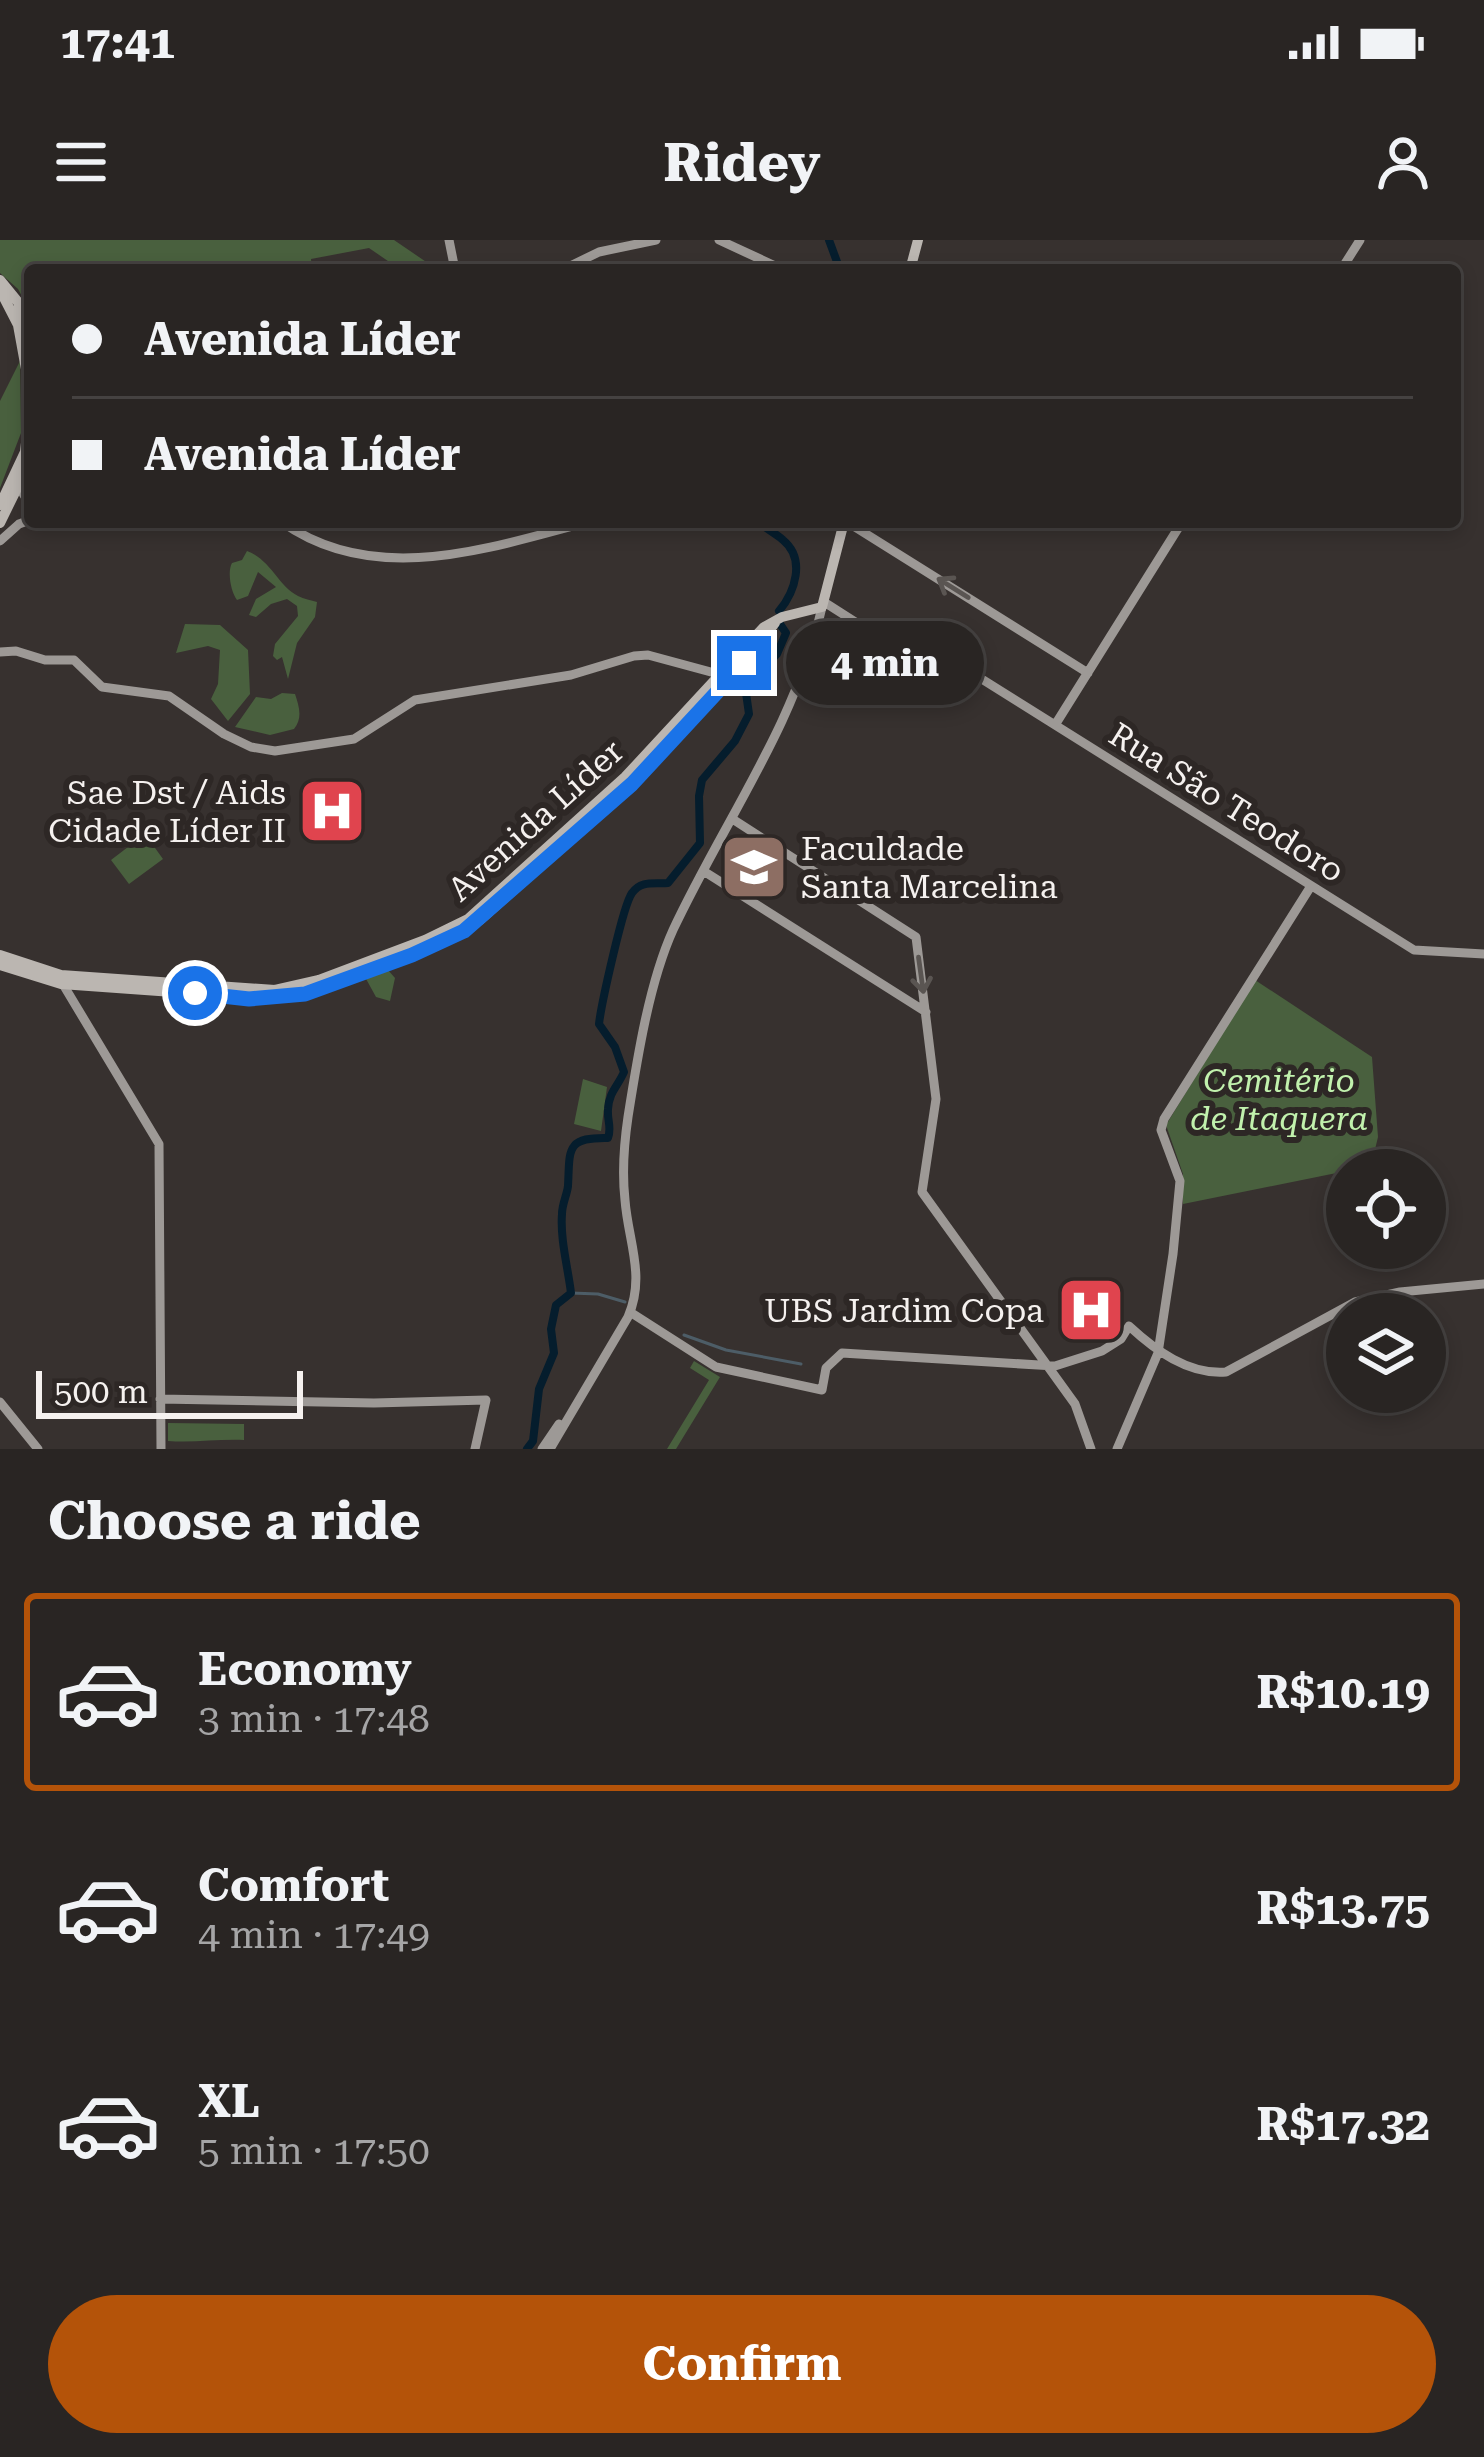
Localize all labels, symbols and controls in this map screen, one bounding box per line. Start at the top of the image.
text: 17:41 [60,16,175,69]
icon: menu [48,129,114,195]
icon: person [1370,129,1436,195]
text: Ridey [663,131,821,194]
text: Avenida Líder [144,313,461,366]
text: Avenida Líder [144,428,461,481]
one-way arrow [937,576,971,600]
callout: 4 min [786,621,984,705]
route end [717,636,771,690]
text: 4 min [831,640,939,686]
street label: Rua São Teodoro [1102,715,1351,890]
street label: Avenida Líder [440,732,631,909]
place label: Sae Dst / Aids Cidade Líder II [48,773,286,850]
hospital icon: Sae Dst / Aids Cidade Líder II [297,776,367,846]
place label: Faculdade Santa Marcelina [801,829,1058,906]
school or university icon: Faculdade Santa Marcelina [719,832,789,902]
one-way arrow [910,955,932,994]
route start [168,966,222,1020]
park label: Cemitério de Itaquera [1190,1061,1368,1138]
map controls [1326,1149,1446,1413]
button: locate [1326,1149,1446,1269]
hospital icon: UBS Jardim Copa [1056,1275,1126,1345]
place label: UBS Jardim Copa [764,1291,1044,1330]
button: layers [1326,1293,1446,1413]
scale bar [36,1365,303,1418]
text: 500 m [54,1372,148,1411]
text: Choose a ride [48,1489,421,1552]
icon: car [54,1638,162,1746]
text: Economy [198,1643,412,1696]
text: R$10.19 [1256,1666,1430,1719]
text: 3 min · 17:48 [198,1696,430,1742]
icon: car [54,1854,162,1962]
text: Comfort [198,1859,389,1912]
text: R$13.75 [1256,1882,1430,1935]
text: 4 min · 17:49 [198,1912,430,1958]
icon: car [54,2070,162,2178]
text: XL [198,2075,260,2128]
text: R$17.32 [1256,2098,1430,2151]
text: 5 min · 17:50 [198,2128,430,2174]
button: Confirm [48,2295,1436,2433]

